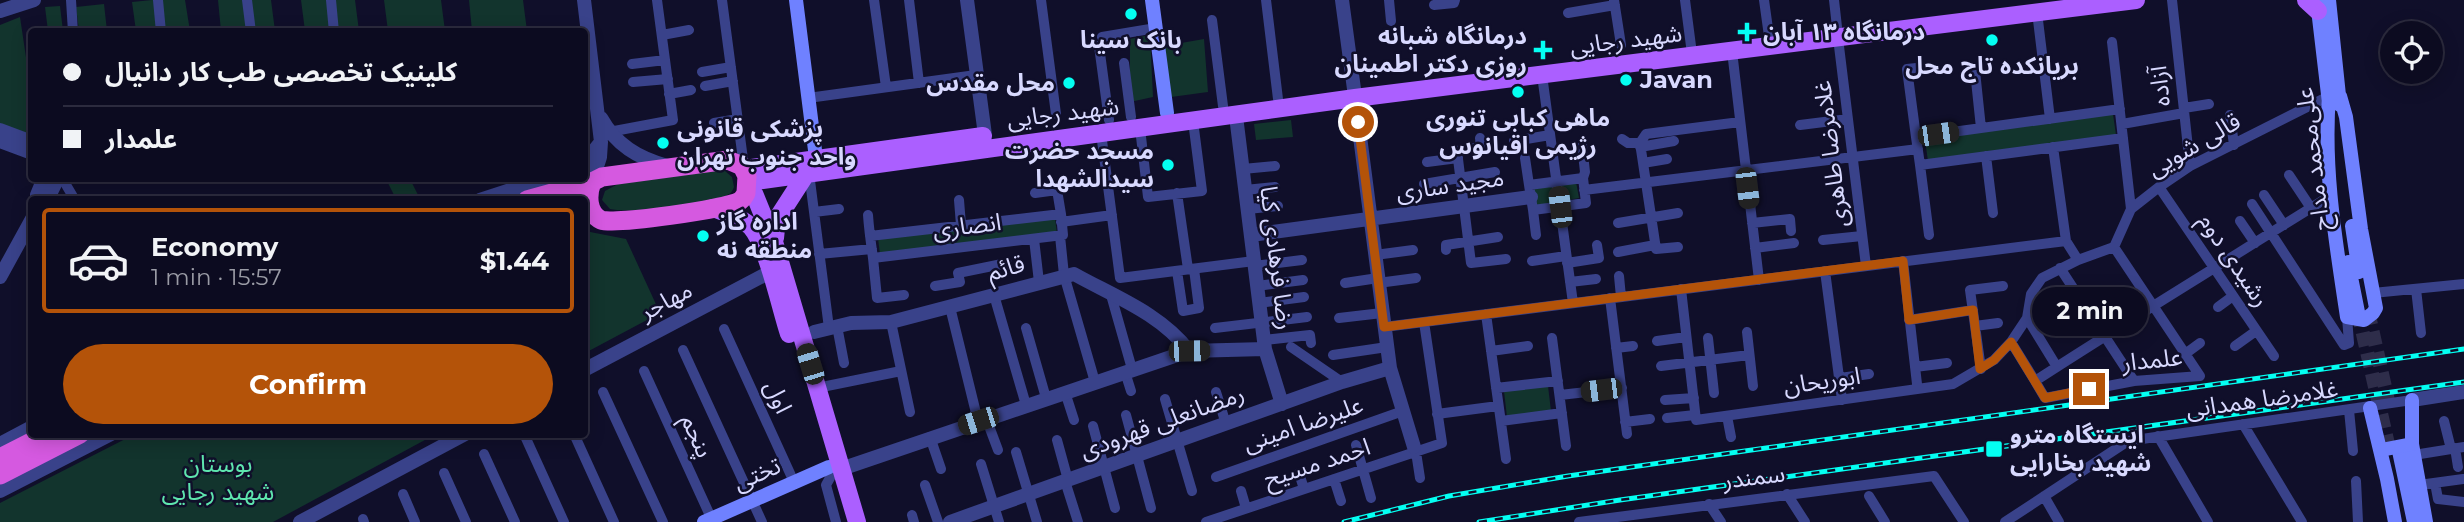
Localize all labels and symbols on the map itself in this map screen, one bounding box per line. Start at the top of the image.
marker: بانک سینا [1123,6,1139,22]
place label: درمانگاه ۱۳ آبان [1763,17,1925,46]
street label: شهید رجایی [1568,18,1684,61]
place label: درمانگاه شبانه روزی دکتر اطمینان [1335,21,1527,78]
marker: درمانگاه ۱۳ آبان [1737,22,1757,42]
place label: بانک سینا [1080,25,1182,54]
marker: بریانکده تاج محل [1984,32,2000,48]
marker: درمانگاه شبانه روزی دکتر اطمینان [1533,40,1553,60]
place label: بریانکده تاج محل [1905,51,2079,83]
street label: آزاده [2143,63,2176,108]
place label: Javan [1639,65,1713,94]
place label: محل مقدس [926,68,1055,97]
marker: Javan [1618,72,1634,88]
marker: محل مقدس [1061,75,1077,91]
street label: غلامرضا طاهری [1807,79,1854,229]
marker: ماهی کبابی تنوری رژیمی اقیانوس [1510,84,1526,100]
street label: علی‌محمد مداح [2289,85,2339,232]
street label: شهید رجایی [1005,91,1121,134]
place label: ماهی کبابی تنوری رژیمی اقیانوس [1426,103,1610,160]
route start [1342,106,1374,138]
street label: قالی شویی [2142,106,2246,183]
place label: پزشکی قانونی واحد جنوب تهران [677,114,856,172]
car [1916,121,1961,147]
marker: پزشکی قانونی واحد جنوب تهران [655,135,671,151]
place label: مسجد حضرت سیدالشهدا [1005,136,1154,193]
marker: مسجد حضرت سیدالشهدا [1160,157,1176,173]
street label: مجید ساری [1394,163,1506,206]
car [1735,166,1760,210]
street label: رضا فرهادی کیا [1254,184,1301,332]
car [1548,185,1573,229]
place label: اداره گاز منطقه نه [716,207,812,264]
street label: انصاری [931,207,1003,244]
street label: رشیدی دوم [2189,207,2276,314]
marker: اداره گاز منطقه نه [695,228,711,244]
street label: قائم [984,248,1029,290]
street label: مهاجر [634,275,697,327]
callout: 2 min [2031,288,2147,336]
car [1168,340,1211,362]
car [794,341,827,387]
street label: علمدار [2119,342,2184,377]
street label: ابوریحان [1782,361,1862,400]
route end [2073,373,2105,405]
street label: غلامرضا همدانی [2184,373,2340,424]
street label: اول [758,376,799,418]
car [1579,377,1624,403]
street label: رمضانعلی قهرودی [1076,378,1248,465]
street label: علیرضا امینی [1239,389,1367,458]
car [955,405,1002,437]
street label: پنجم [672,410,720,463]
place label: ایستگاه مترو شهید بخارایی [2010,420,2151,477]
street label: احمد مسیح [1260,432,1375,496]
marker: ایستگاه مترو شهید بخارایی [1984,439,2004,459]
park label: بوستان شهید رجایی [162,449,274,506]
street label: تختی [728,450,785,497]
street label: سمندر [1720,458,1787,495]

